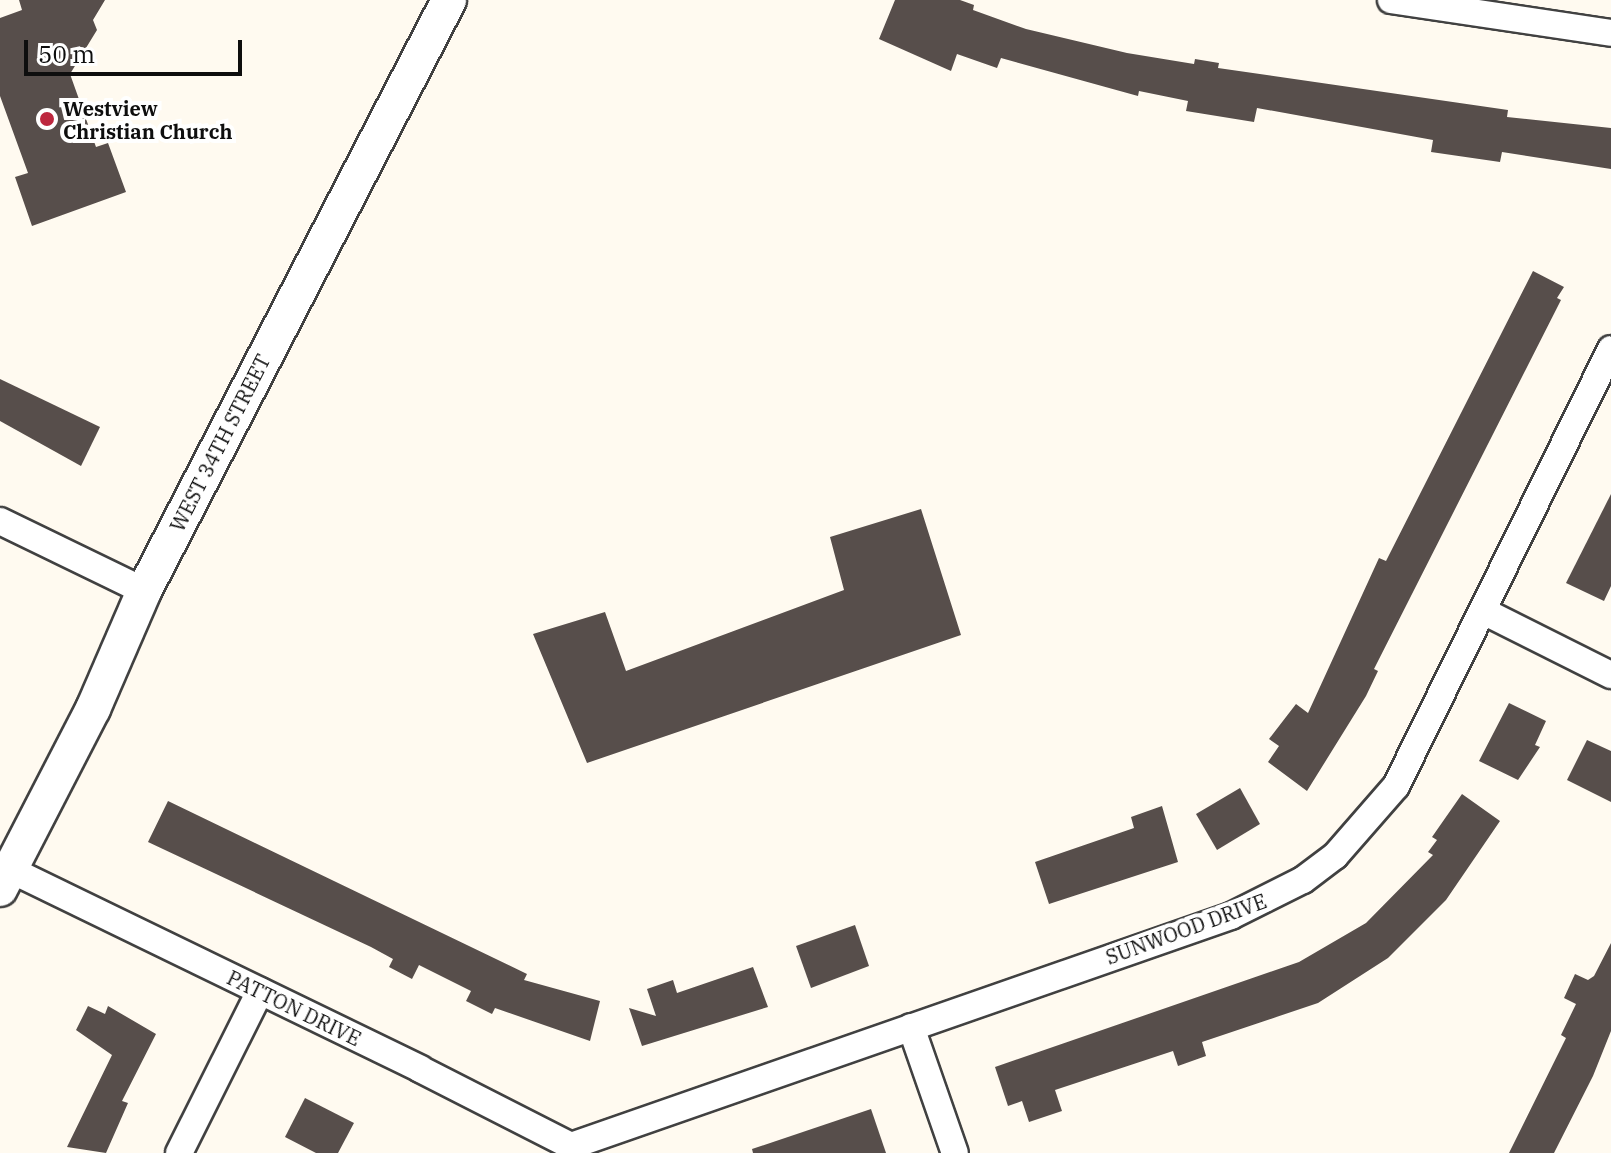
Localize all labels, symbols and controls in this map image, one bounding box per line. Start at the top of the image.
scale bar [28,24,246,74]
text: 50 m [38,38,95,70]
place label: Westview Christian Church [63,96,232,143]
marker: Westview Christian Church [38,110,56,128]
street label: WEST 34TH STREET [165,350,275,536]
street label: SUNWOOD DRIVE [1102,889,1270,969]
street label: PATTON DRIVE [223,965,365,1051]

